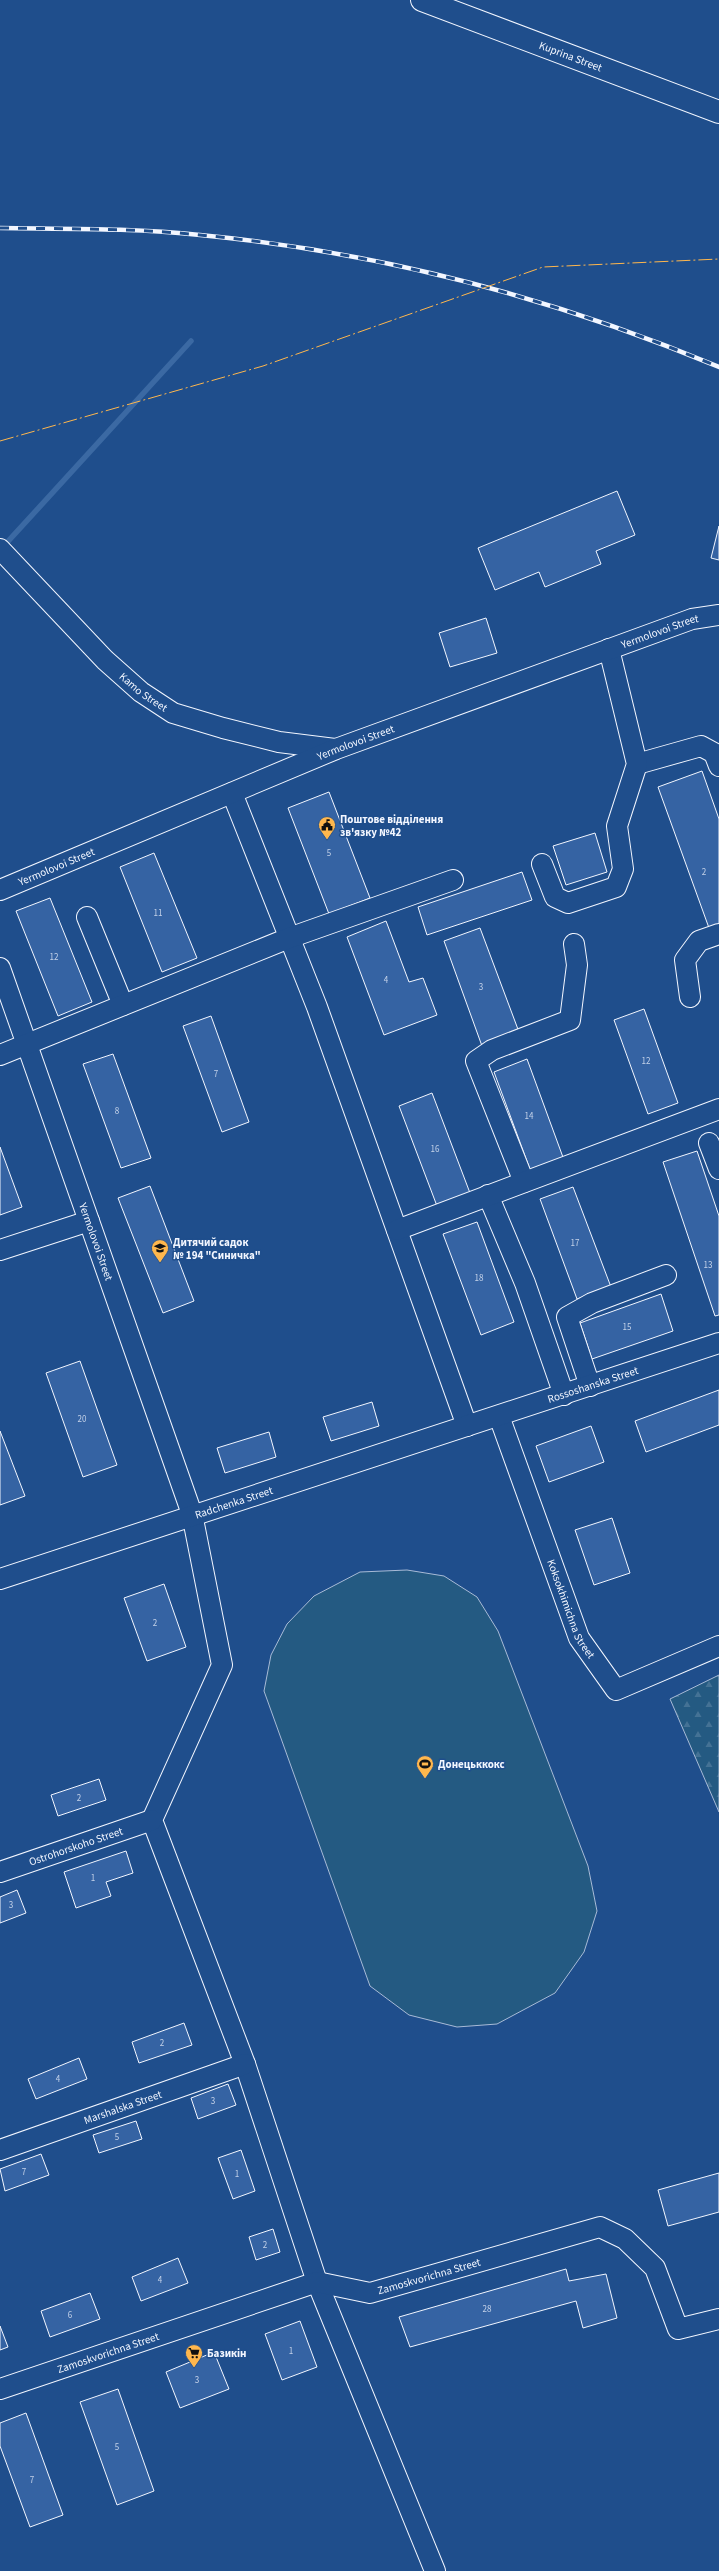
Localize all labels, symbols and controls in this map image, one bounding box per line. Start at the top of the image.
street label: Kuprina Street [537,38,605,75]
street label: Yermolovoi Street [618,611,700,653]
street label: Kamo Street [116,669,171,716]
street label: Yermolovoi Street [314,721,397,765]
place label: Поштове відділення зв'язку №42 [340,812,443,840]
public building icon: Поштове відділення зв'язку №42 [317,815,337,840]
street label: Yermolovoi Street [15,844,97,890]
house number: 5 [327,847,332,860]
house number: 2 [702,866,707,879]
house number: 11 [154,907,162,920]
house number: 12 [50,951,59,964]
house number: 4 [384,974,389,987]
house number: 3 [479,981,484,994]
house number: 12 [642,1055,651,1068]
house number: 7 [214,1068,219,1081]
house number: 8 [115,1105,120,1118]
house number: 14 [525,1110,534,1123]
house number: 16 [431,1143,440,1156]
street label: Yermolovoi Street [75,1200,116,1283]
place label: Дитячий садок № 194 "Синичка" [173,1235,261,1263]
house number: 17 [571,1237,580,1250]
school or university icon: Дитячий садок № 194 "Синичка" [150,1238,170,1263]
house number: 13 [704,1259,713,1272]
house number: 18 [475,1272,484,1285]
house number: 15 [623,1321,632,1334]
street label: Rossoshanska Street [546,1363,641,1407]
house number: 20 [78,1413,87,1426]
street label: Radchenka Street [193,1483,275,1523]
street label: Koksokhimichna Street [543,1557,598,1662]
house number: 2 [153,1617,158,1630]
sports icon: Донецьккокс [415,1754,435,1779]
place label: Донецьккокс [438,1757,505,1772]
house number: 2 [77,1792,82,1805]
street label: Ostrohorskoho Street [27,1823,125,1870]
house number: 1 [91,1872,95,1885]
house number: 3 [9,1899,14,1912]
house number: 2 [160,2037,165,2050]
house number: 4 [56,2073,61,2086]
street label: Marshalska Street [82,2087,164,2128]
house number: 3 [211,2095,216,2108]
house number: 5 [115,2131,120,2144]
house number: 7 [22,2166,27,2179]
house number: 1 [235,2168,239,2181]
house number: 2 [263,2239,268,2252]
street label: Zamoskvorichna Street [376,2255,483,2298]
house number: 4 [158,2274,163,2287]
house number: 28 [483,2303,492,2316]
house number: 6 [68,2309,73,2322]
street label: Zamoskvorichna Street [55,2329,161,2377]
supermarket icon: Базикін [184,2343,204,2368]
house number: 1 [289,2345,293,2358]
place label: Базикін [207,2346,247,2361]
house number: 3 [195,2374,200,2387]
house number: 5 [115,2441,120,2454]
house number: 7 [30,2474,35,2487]

